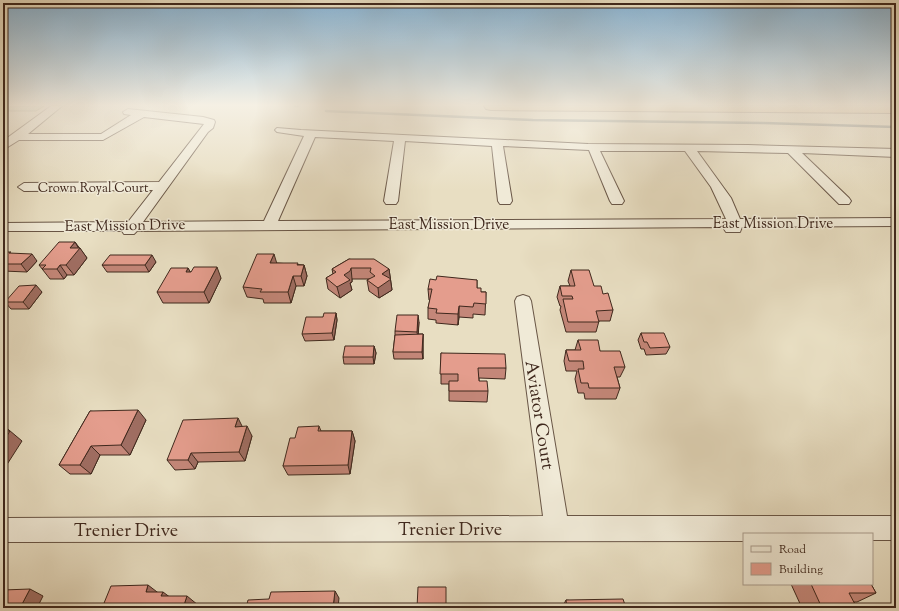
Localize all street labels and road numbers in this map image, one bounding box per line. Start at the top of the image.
street label: Crown Royal Court [38,180,149,198]
street label: East Mission Drive [713,214,833,235]
street label: East Mission Drive [65,215,185,238]
street label: East Mission Drive [389,215,509,236]
street label: Aviator Court [517,359,559,472]
street label: Trenier Drive [398,518,502,544]
street label: Trenier Drive [74,519,178,545]

